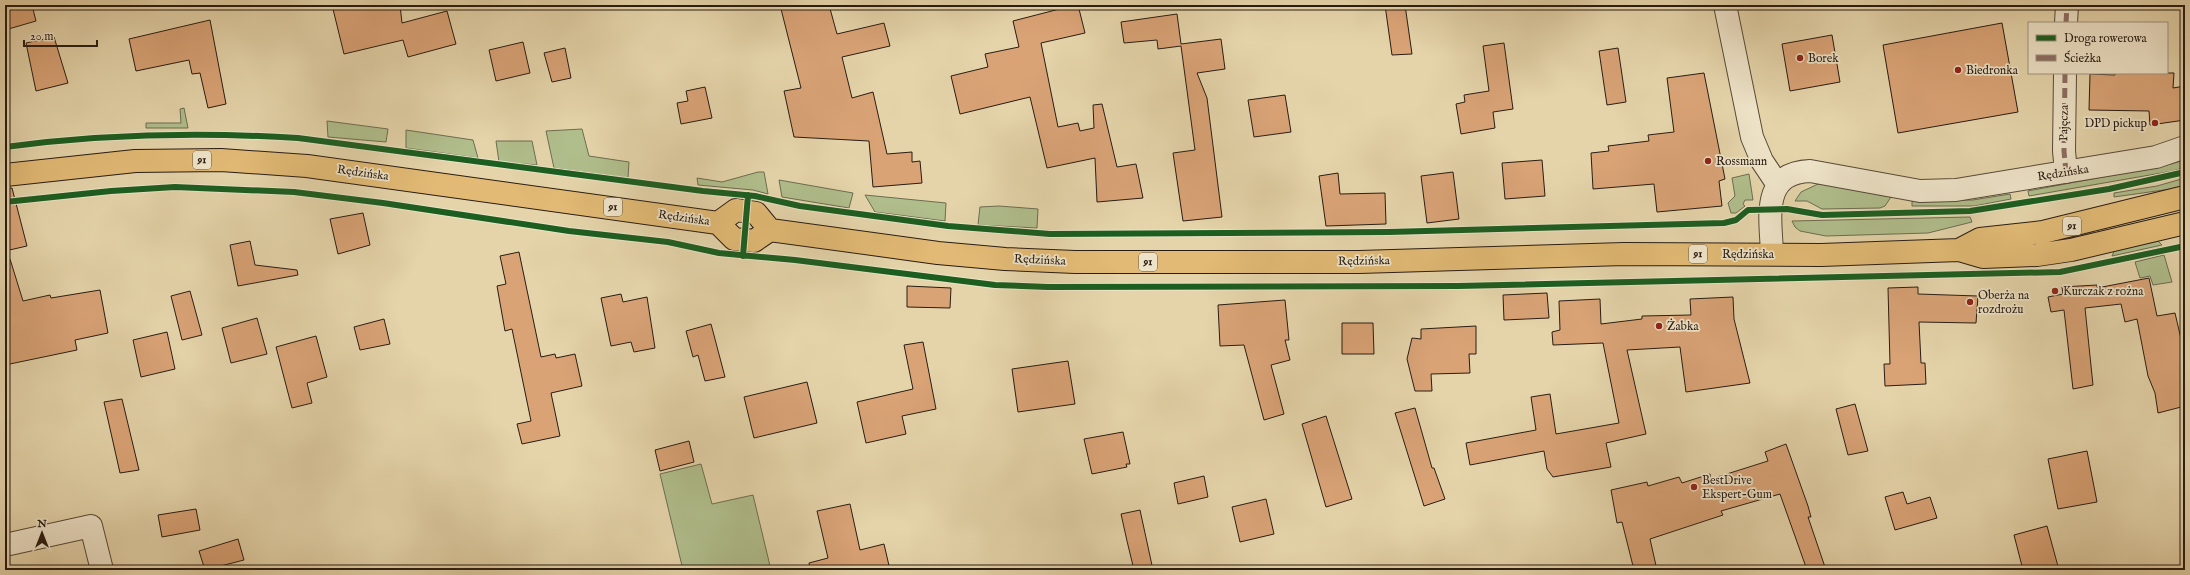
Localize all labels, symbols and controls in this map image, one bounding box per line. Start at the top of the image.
scale bar [24,22,97,48]
legend [2028,22,2168,74]
text: 20 m [30,29,53,44]
text: Droga rowerowa [2064,31,2148,46]
text: Ścieżka [2064,50,2102,66]
place label: Borek [1808,51,1839,66]
marker: Borek [1795,53,1805,63]
place label: Biedronka [1966,63,2019,78]
marker: Biedronka [1953,65,1963,75]
street label: Pajęcza [2056,104,2072,141]
place label: DPD pickup [2084,116,2147,132]
marker: DPD pickup [2150,118,2160,128]
road number: 91 [193,151,211,169]
place label: Rossmann [1716,154,1768,169]
marker: Rossmann [1703,156,1713,166]
street label: Rędzińska [2036,161,2091,184]
street label: Rędzińska [336,162,391,184]
road number: 91 [604,198,622,216]
street label: Rędzińska [657,207,712,229]
road number: 91 [2063,217,2081,235]
road number: 91 [1689,245,1707,263]
street label: Rędzińska [1722,247,1775,262]
street label: Rędzińska [1014,251,1067,269]
road number: 91 [1139,253,1157,271]
street label: Rędzińska [1338,253,1391,269]
place label: Kurczak z rożna [2063,284,2144,299]
marker: Kurczak z rożna [2050,286,2060,296]
place label: Oberża na rozdrożu [1978,288,2030,317]
marker: Oberża na rozdrożu [1965,297,1975,307]
place label: Żabka [1667,318,1699,334]
marker: Żabka [1654,321,1664,331]
place label: BestDrive Ekspert-Gum [1702,473,1772,503]
marker: BestDrive Ekspert-Gum [1689,482,1699,492]
north arrow [22,513,62,553]
text: N [36,517,47,531]

